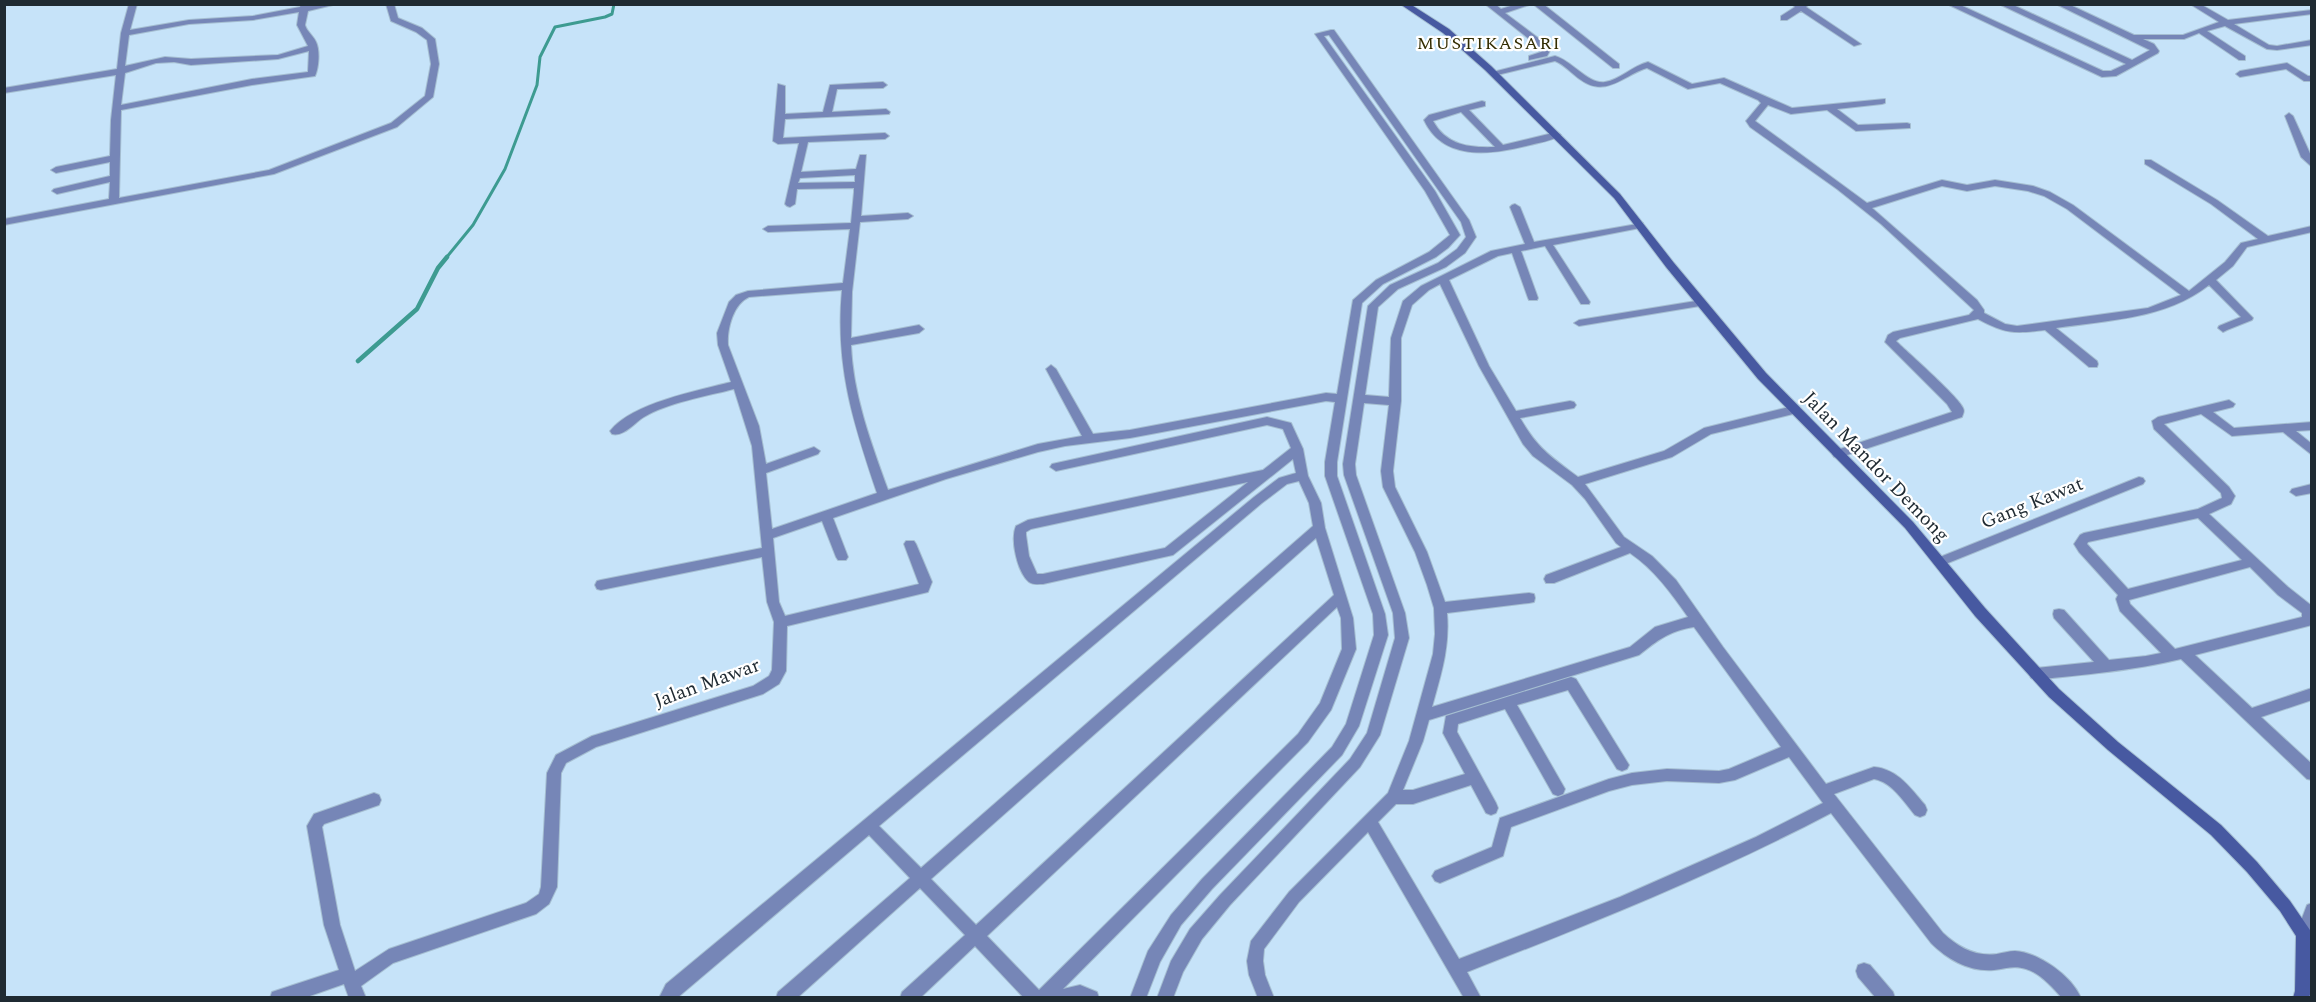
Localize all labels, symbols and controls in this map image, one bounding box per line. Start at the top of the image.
district label: MUSTIKASARI [1417,30,1561,57]
street label: Jalan Mandor Demong [1796,385,1956,549]
street label: Gang Kawat [1976,469,2088,537]
street label: Jalan Mawar [650,650,764,716]

